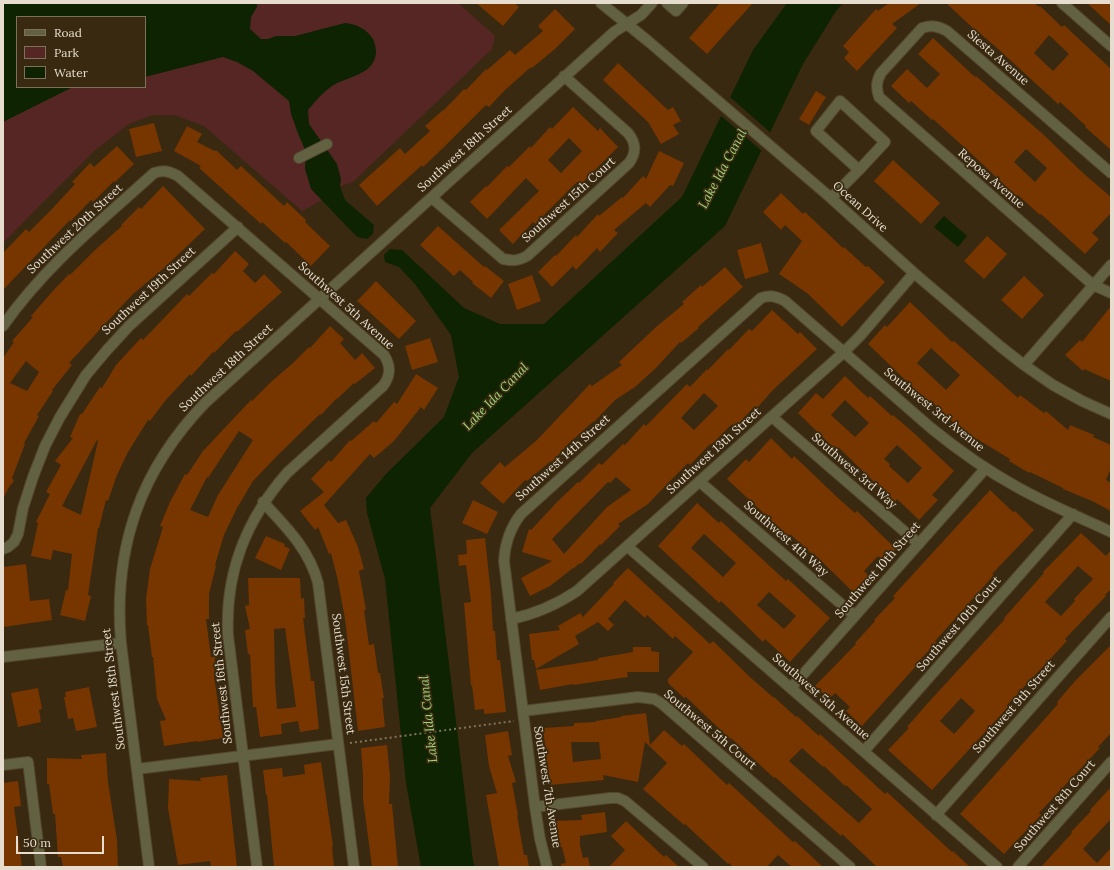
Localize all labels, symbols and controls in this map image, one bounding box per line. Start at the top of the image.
legend [16,16,146,88]
text: Road [54,25,82,40]
street label: Siesta Avenue [964,27,1032,89]
text: Park [54,45,79,60]
text: Water [54,65,88,80]
street label: Southwest 18th Street [415,103,515,195]
water label: Lake Ida Canal [696,127,750,211]
street label: Reposa Avenue [955,146,1027,212]
street label: Southwest 15th Court [519,154,619,246]
street label: Ocean Drive [830,179,890,235]
street label: Southwest 20th Street [24,181,126,277]
street label: Southwest 19th Street [99,244,199,338]
street label: Southwest 5th Avenue [295,259,397,353]
street label: Southwest 18th Street [176,321,276,415]
water label: Lake Ida Canal [460,360,532,434]
street label: Southwest 3rd Avenue [881,365,987,455]
street label: Southwest 13th Street [664,405,764,497]
street label: Southwest 14th Street [513,412,613,504]
street label: Southwest 3rd Way [808,430,900,512]
street label: Southwest 4th Way [741,498,831,580]
street label: Southwest 10th Street [832,519,924,621]
street label: Southwest 10th Court [914,573,1004,675]
street label: Southwest 15th Street [328,613,358,735]
street label: Southwest 16th Street [208,621,236,745]
street label: Southwest 18th Street [99,627,129,751]
street label: Southwest 5th Avenue [769,651,873,743]
street label: Southwest 9th Street [970,658,1058,756]
water label: Lake Ida Canal [417,675,441,763]
street label: Southwest 5th Court [661,687,759,773]
street label: Southwest 7th Avenue [530,725,564,849]
street label: Southwest 8th Court [1011,757,1099,855]
scale bar [18,828,106,854]
text: 50 m [23,835,51,850]

